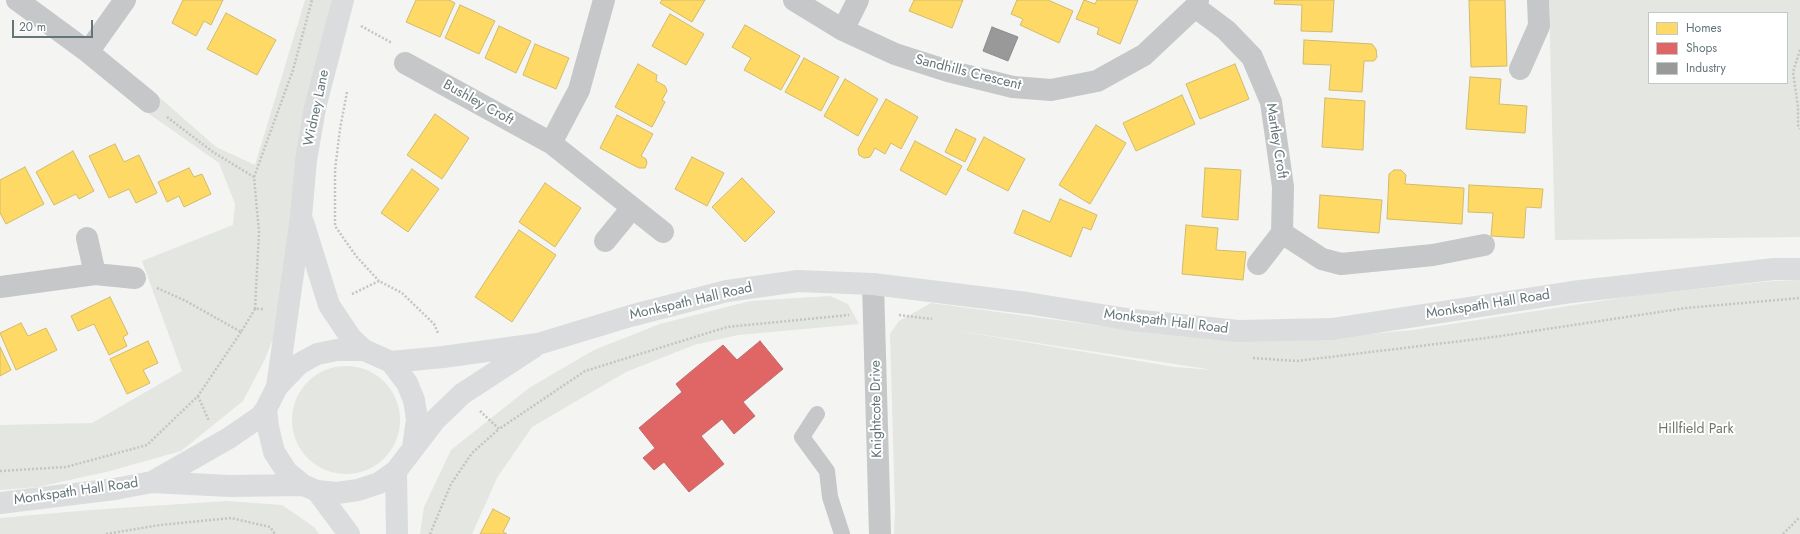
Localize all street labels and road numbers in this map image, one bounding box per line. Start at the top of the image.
street label: Sandhills Crescent [913,52,1023,94]
street label: Widney Lane [301,68,333,148]
street label: Bushley Croft [440,77,516,129]
street label: Martley Croft [1262,102,1290,180]
street label: Monkspath Hall Road [628,280,754,324]
street label: Monkspath Hall Road [1425,287,1551,323]
street label: Monkspath Hall Road [1103,306,1229,338]
street label: Knightcote Drive [868,360,886,458]
street label: Monkspath Hall Road [13,475,139,509]

